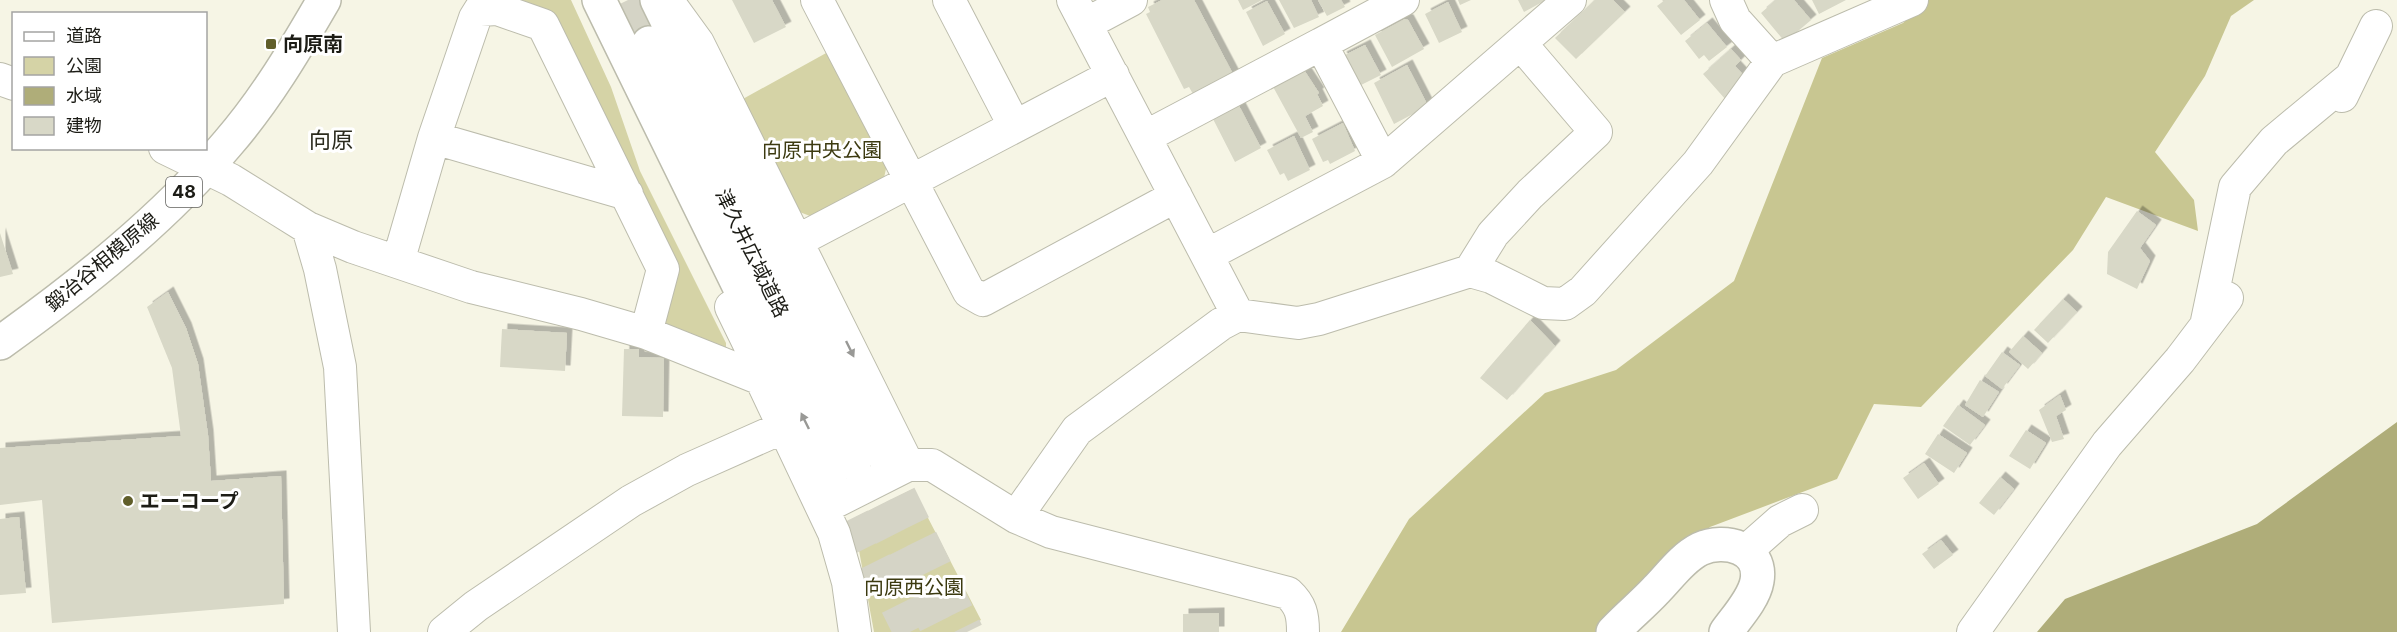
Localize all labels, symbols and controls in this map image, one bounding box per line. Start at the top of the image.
legend [12,12,207,150]
text: 道路 [66,25,102,46]
place label: 向原南 [283,32,343,56]
marker: 向原南 [264,37,278,51]
text: 公園 [66,55,102,76]
text: 水域 [66,85,102,106]
text: 建物 [66,115,102,136]
district label: 向原 [309,127,353,153]
park label: 向原中央公園 [762,138,882,162]
road number: 48 [166,177,202,207]
street label: 津久井広域道路 [711,185,793,321]
street label: 鍛冶谷相模原線 [41,208,163,316]
one-way arrow [846,340,855,357]
one-way arrow [801,413,810,430]
place label: エーコープ [140,489,239,513]
marker: エーコープ [121,494,135,508]
park label: 向原西公園 [864,575,964,599]

